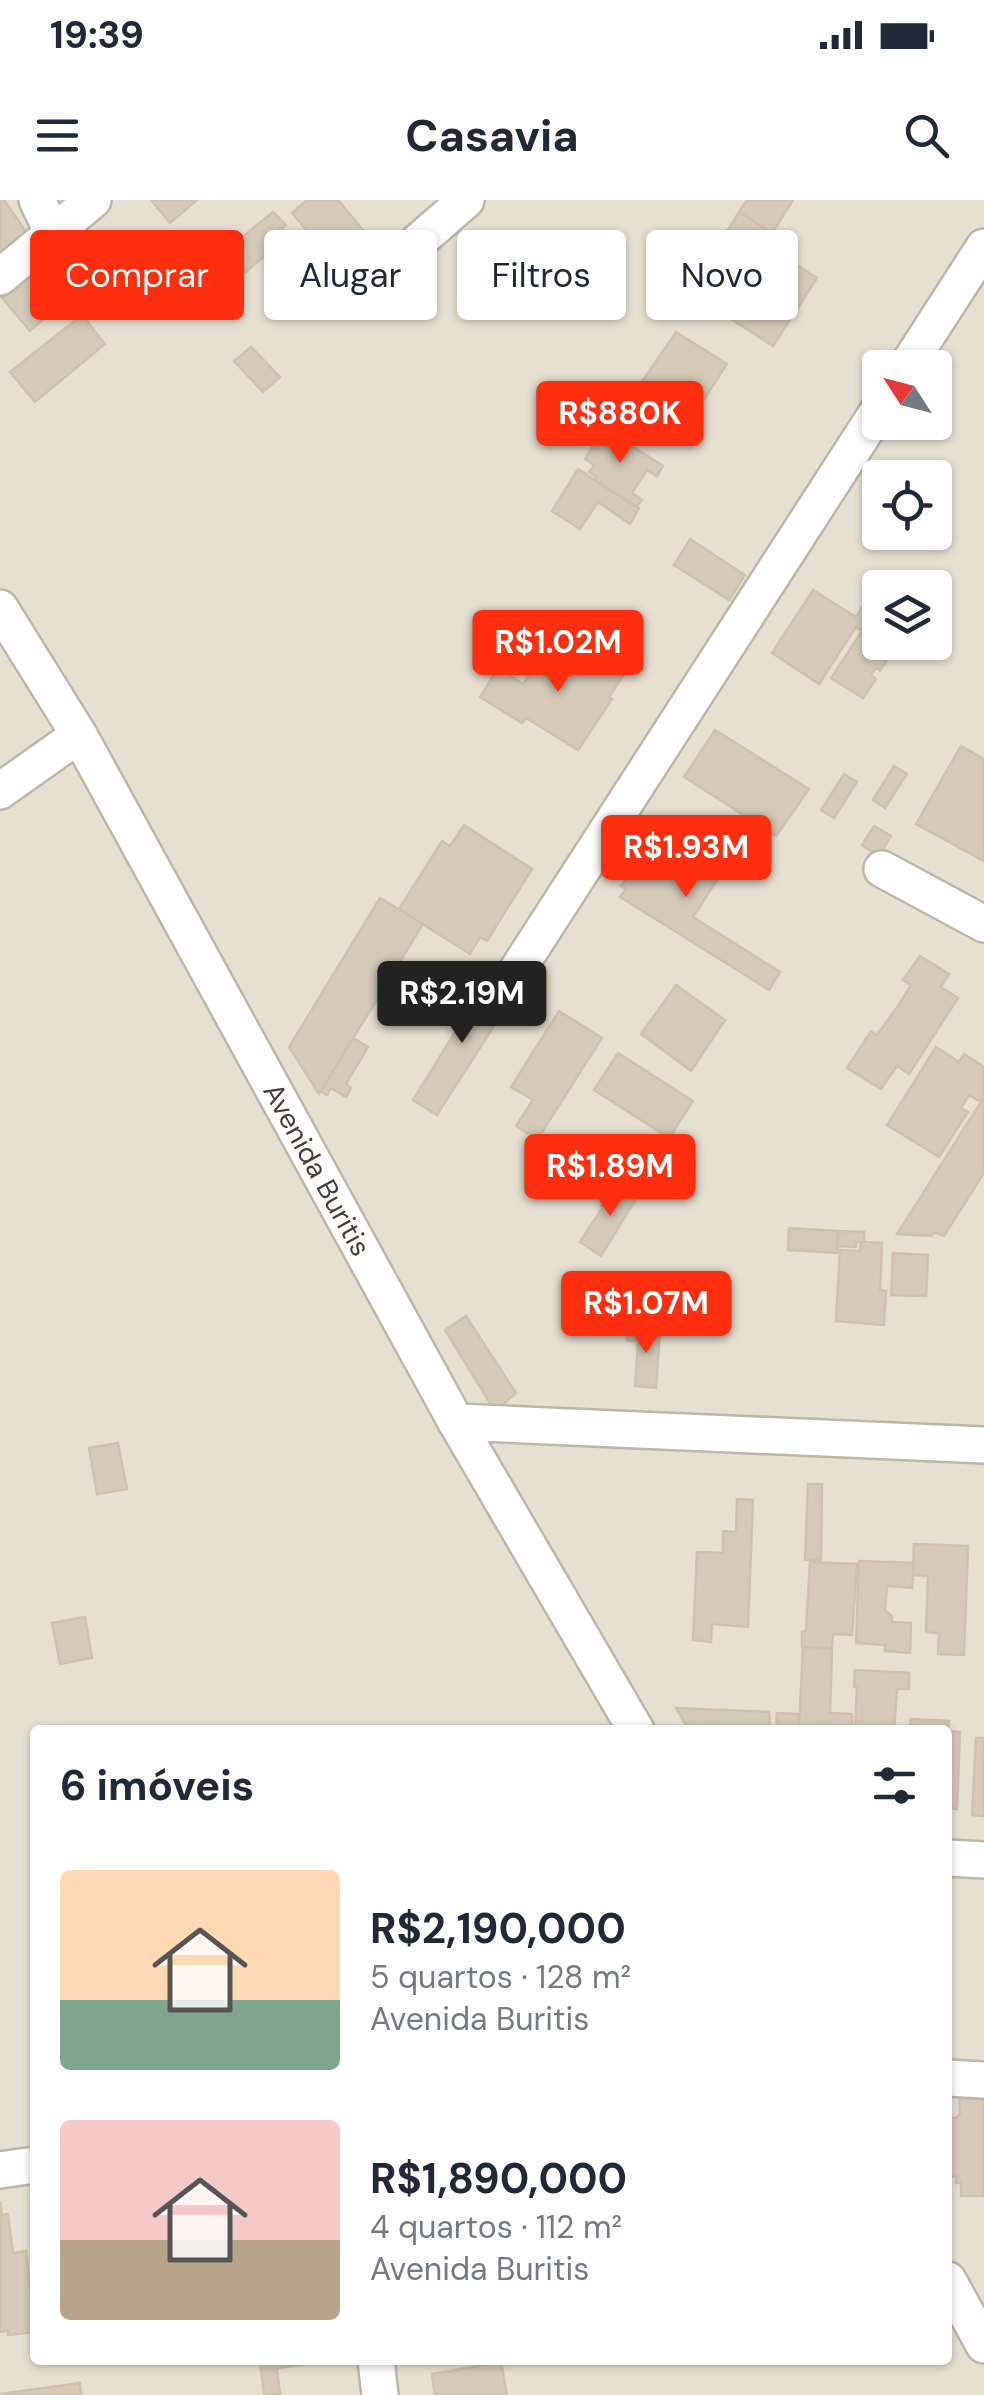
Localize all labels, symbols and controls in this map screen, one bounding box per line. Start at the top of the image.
text: 19:39 [50,10,144,60]
text: Casavia [405,106,579,165]
icon: menu [30,108,85,163]
icon: search [899,108,954,163]
chip: Comprar [30,230,244,320]
chip: Alugar [264,230,437,320]
chip: Filtros [457,230,626,320]
chip: Novo [646,230,798,320]
north arrow [862,350,952,440]
map controls [862,350,952,660]
pin: R$880K [539,381,701,466]
text: R$880K [558,392,682,434]
button: locate [862,460,952,550]
button: layers [862,570,952,660]
pin: R$1.02M [466,610,650,695]
text: R$1.02M [494,621,622,663]
pin: R$1.93M [594,815,778,900]
text: R$1.93M [623,826,749,868]
pin: R$2.19M [370,961,554,1046]
text: R$2.19M [399,972,525,1014]
street label: Avenida Buritis [255,1076,380,1262]
pin: R$1.89M [518,1134,702,1219]
text: R$1.89M [546,1145,674,1187]
pin: R$1.07M [554,1271,738,1356]
text: R$1.07M [583,1282,709,1324]
text: 6 imóveis [60,1758,254,1813]
icon: filters [867,1758,922,1813]
text: R$2,190,000 [370,1901,626,1956]
icon: home [140,1910,260,2030]
text: 5 quartos · 128 m² [370,1956,631,1998]
text: Avenida Buritis [370,1998,589,2040]
text: R$1,890,000 [370,2151,627,2206]
icon: home [140,2160,260,2280]
text: 4 quartos · 112 m² [370,2206,622,2248]
text: Avenida Buritis [370,2248,589,2290]

